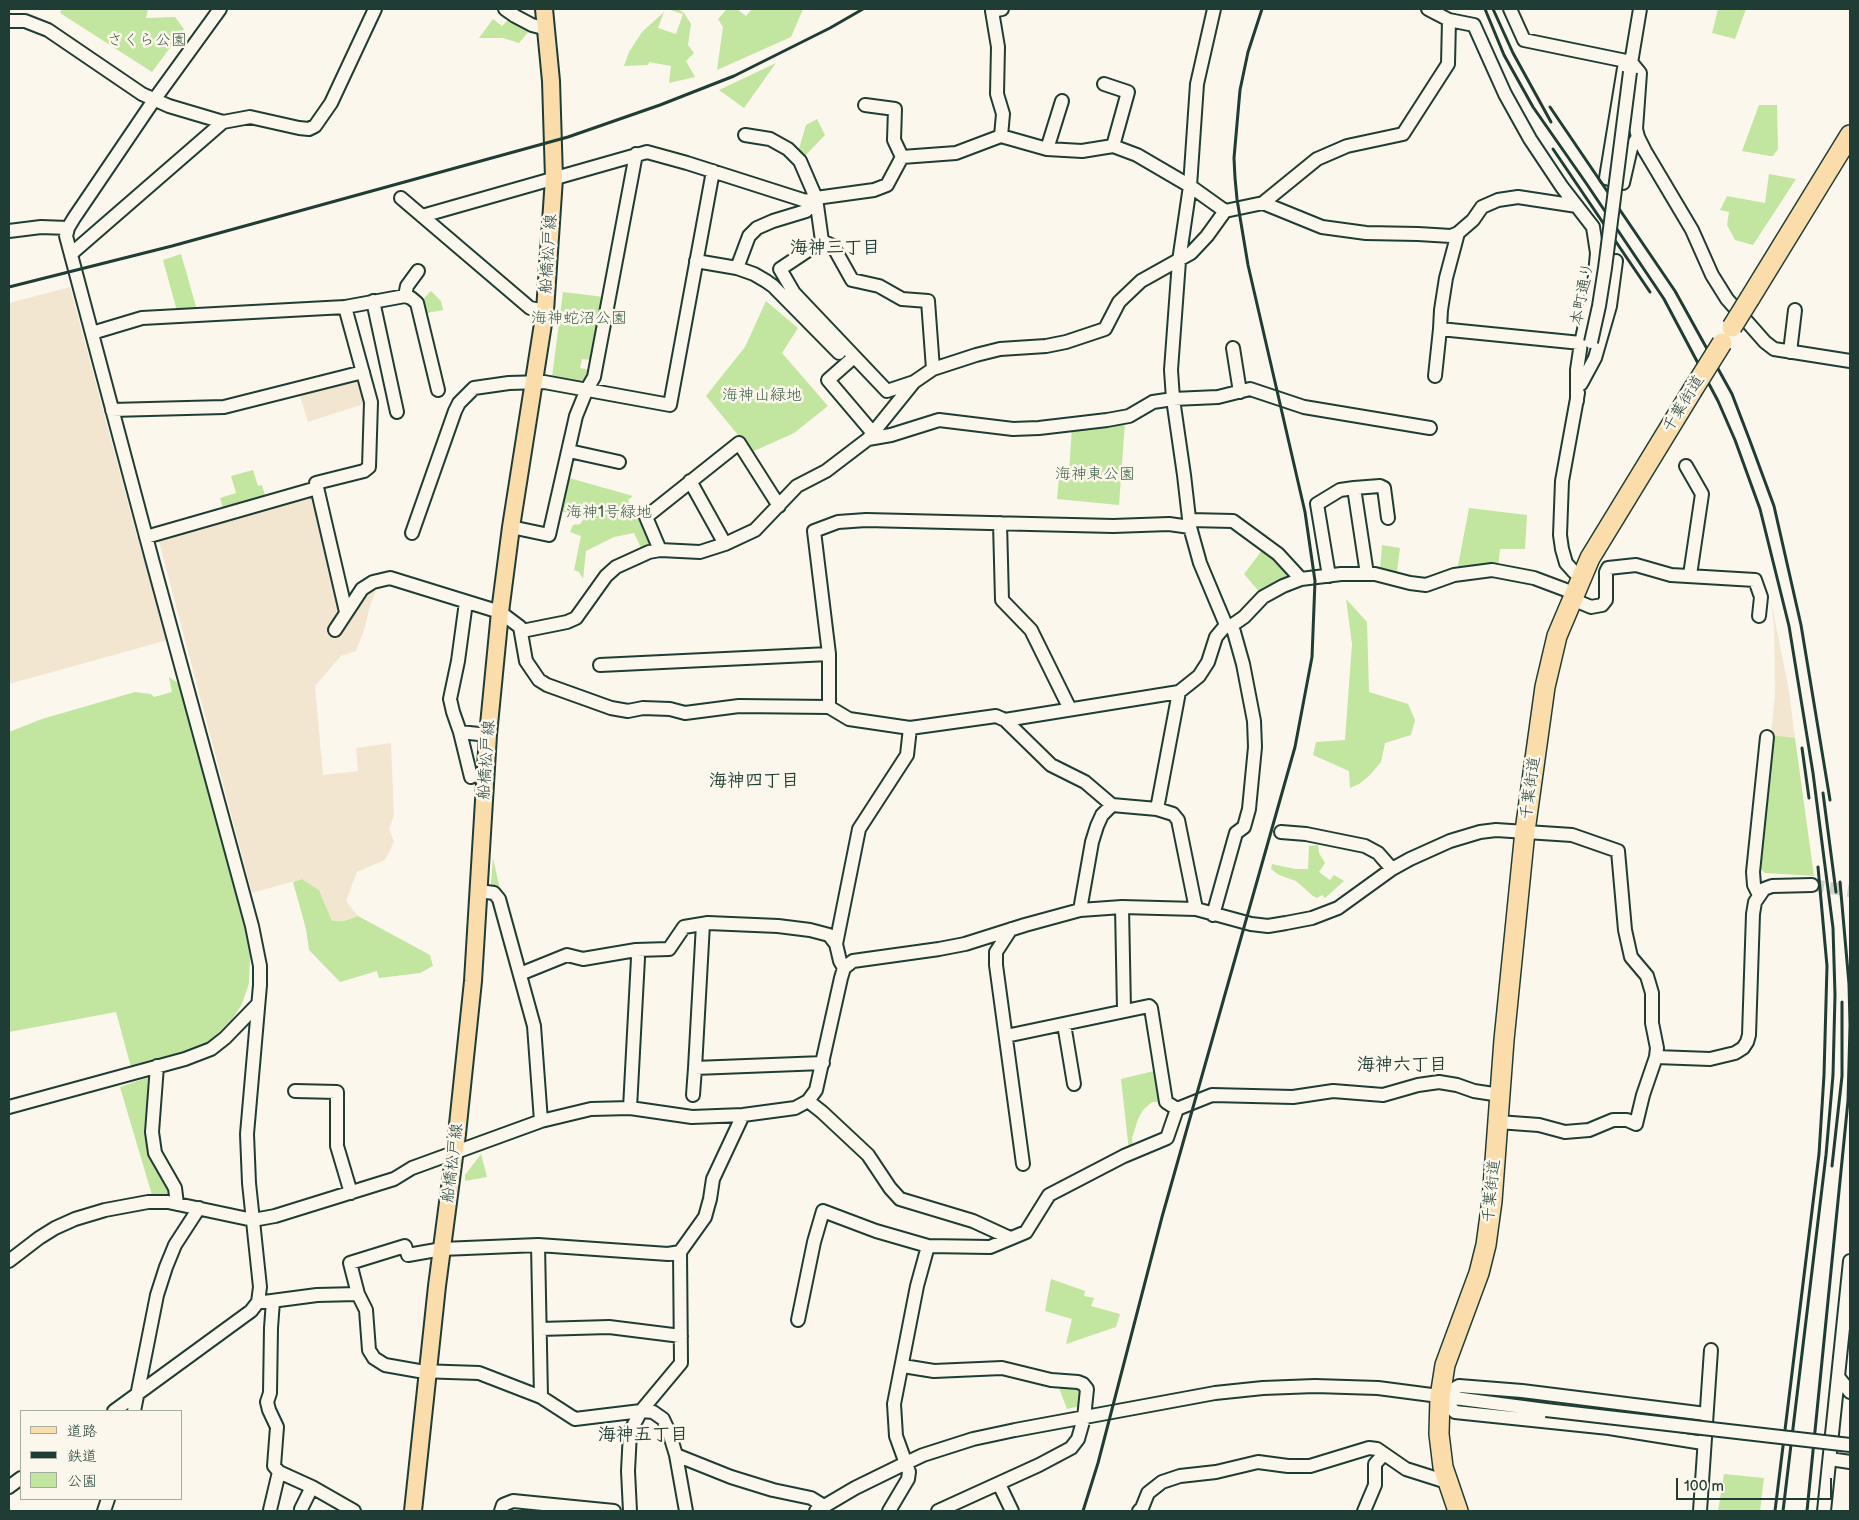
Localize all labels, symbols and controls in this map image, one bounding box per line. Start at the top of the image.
park label: さくら公園 [107,31,187,51]
street label: 船橋松戸線 [537,213,561,295]
district label: 海神三丁目 [790,237,880,259]
street label: 本町通り [1567,261,1599,327]
park label: 海神蛇沼公園 [531,309,627,329]
street label: 千葉街道 [1659,372,1709,436]
park label: 海神山緑地 [722,386,802,406]
park label: 海神東公園 [1055,465,1135,485]
park label: 海神1号緑地 [566,503,652,523]
street label: 船橋松戸線 [475,719,499,801]
street label: 千葉街道 [1517,755,1545,821]
district label: 海神四丁目 [709,770,799,792]
district label: 海神六丁目 [1357,1054,1447,1076]
street label: 船橋松戸線 [439,1122,467,1204]
street label: 千葉街道 [1479,1158,1505,1224]
legend [20,1410,182,1500]
text: 道路 [67,1422,97,1441]
district label: 海神五丁目 [598,1424,688,1446]
text: 鉄道 [67,1447,97,1466]
scale bar [1679,1468,1835,1500]
text: 公園 [67,1472,97,1491]
text: 100 m [1684,1477,1724,1496]

